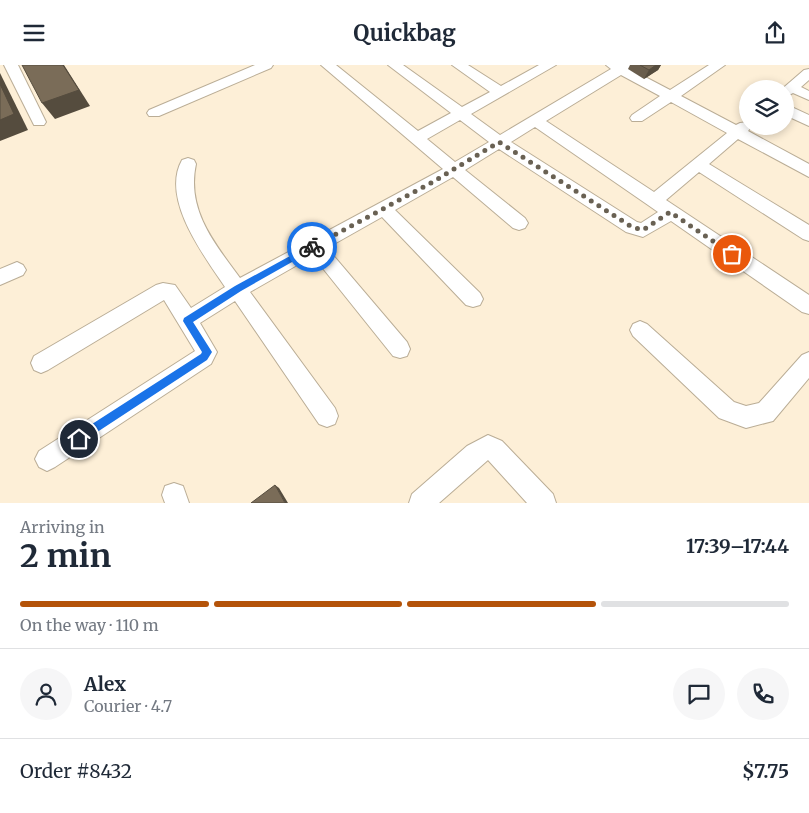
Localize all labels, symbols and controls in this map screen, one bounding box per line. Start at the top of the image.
icon: menu [20,19,48,47]
text: Quickbag [353,19,456,47]
icon: share [761,19,789,47]
map controls [739,80,794,135]
button: layers [739,80,794,135]
courier [287,222,337,272]
icon: bike [298,233,326,261]
pin [711,233,753,275]
icon: bag [718,240,746,268]
pin [58,418,100,460]
icon: home [65,425,93,453]
text: Arriving in [20,517,105,537]
text: 17:39–17:44 [686,534,789,558]
text: 2 min [20,536,111,576]
text: On the way · 110 m [20,615,159,635]
button: person [20,668,72,720]
button: chat [673,668,725,720]
button: phone [737,668,789,720]
text: Alex [84,672,126,696]
text: Courier · 4.7 [84,696,172,716]
text: Order #8432 [20,759,132,783]
text: $7.75 [742,759,789,783]

